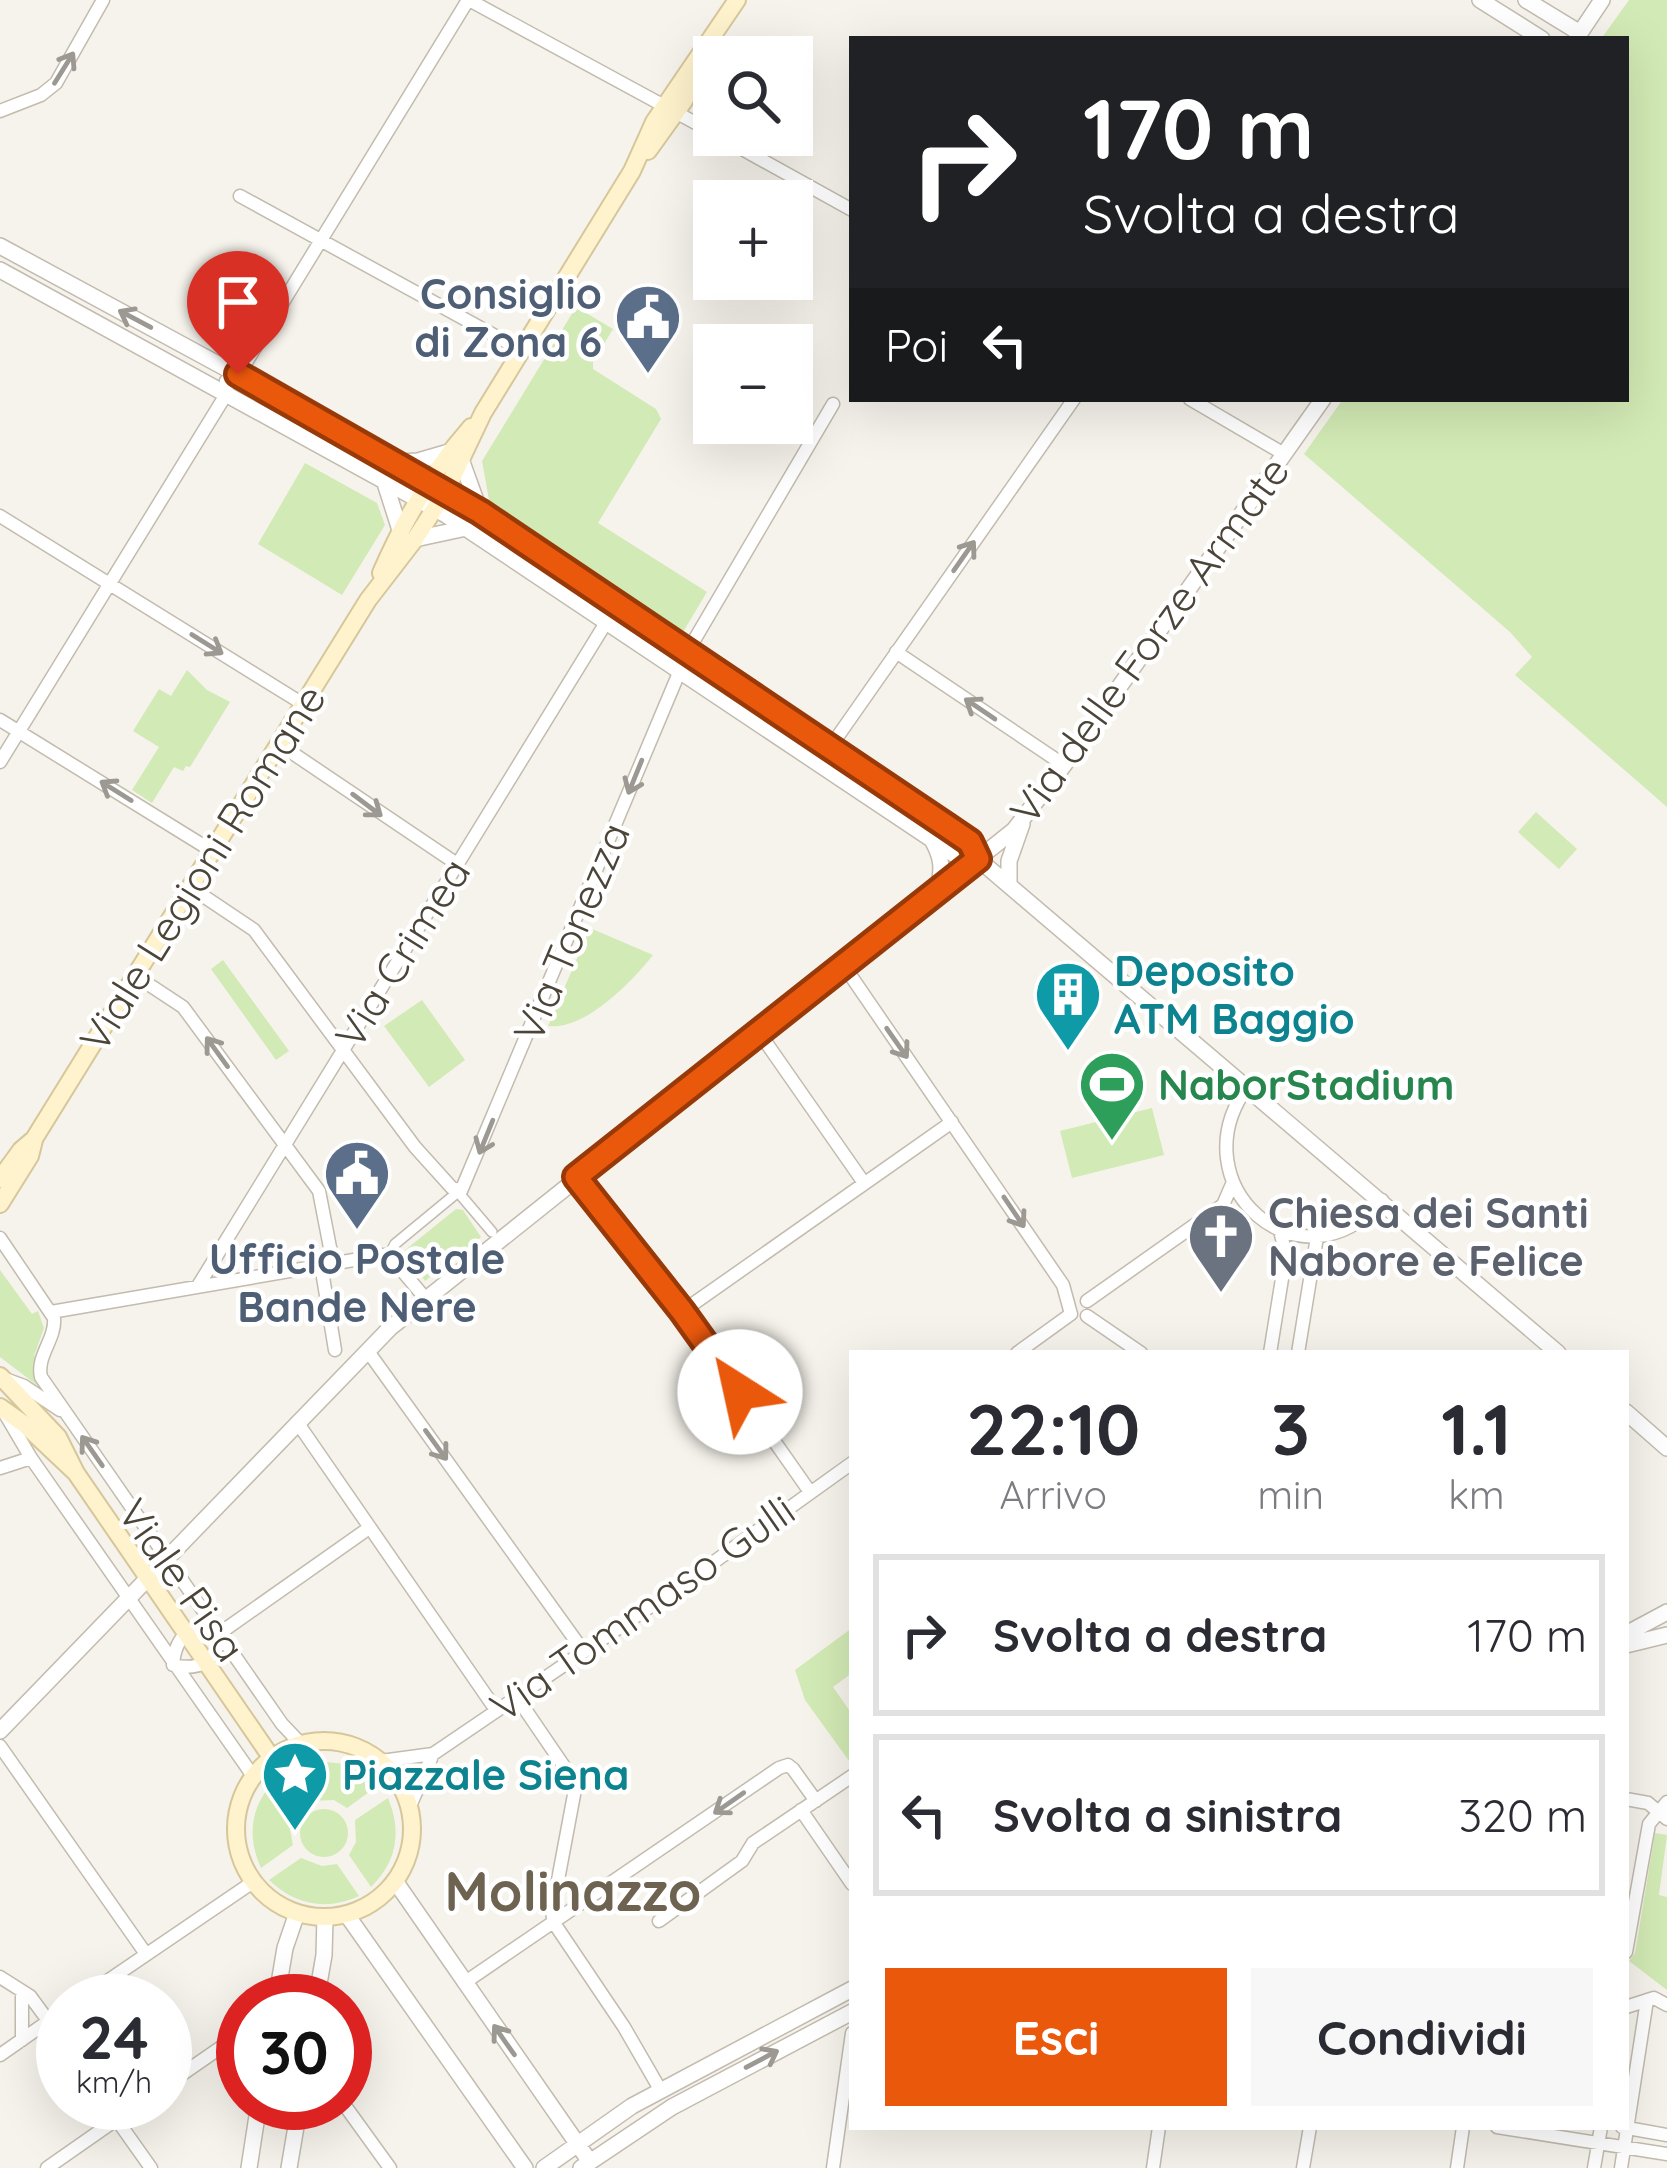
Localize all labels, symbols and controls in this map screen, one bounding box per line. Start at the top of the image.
map controls [693,36,813,444]
button: search [693,36,813,156]
one-way arrow [52,52,76,86]
text: 170 m [1083,75,1314,180]
icon: right [885,84,1041,240]
text: Svolta a destra [1083,179,1460,247]
button: + [693,180,813,300]
pin [187,251,289,374]
place label: Consiglio di Zona 6 [414,267,602,368]
icon: arrive [205,269,271,335]
public building icon: Consiglio di Zona 6 [613,282,683,376]
one-way arrow [119,307,154,330]
icon: left [972,312,1038,378]
text: Poi [885,317,948,373]
button: − [693,324,813,444]
street label: Via delle Forze Armate [998,446,1300,834]
one-way arrow [951,540,976,573]
one-way arrow [189,632,223,656]
street label: Viale Legioni Romane [67,675,337,1061]
one-way arrow [964,696,998,721]
one-way arrow [623,758,644,795]
one-way arrow [100,779,134,804]
one-way arrow [351,791,383,817]
street label: Via Tonezza [501,814,641,1050]
street label: Via Crimea [323,848,481,1058]
place label: Deposito ATM Baggio [1114,944,1355,1045]
building icon: Deposito ATM Baggio [1033,959,1103,1053]
one-way arrow [884,1026,909,1059]
one-way arrow [205,1036,231,1069]
sports icon: NaborStadium [1077,1049,1147,1143]
place label: NaborStadium [1158,1058,1454,1111]
one-way arrow [474,1118,495,1155]
public building icon: Ufficio Postale Bande Nere [322,1138,392,1232]
place label: Chiesa dei Santi Nabore e Felice [1268,1186,1589,1287]
one-way arrow [1001,1195,1026,1229]
church icon: Chiesa dei Santi Nabore e Felice [1186,1201,1256,1295]
place label: Ufficio Postale Bande Nere [209,1232,505,1333]
position arrow [677,1329,803,1455]
text: 22:10 [966,1383,1140,1473]
text: 3 [1271,1383,1310,1473]
text: 1.1 [1441,1383,1512,1473]
one-way arrow [423,1427,448,1460]
one-way arrow [80,1435,105,1468]
text: Arrivo [999,1470,1107,1519]
text: min [1257,1470,1324,1519]
text: km [1448,1470,1505,1519]
street label: Via Tommaso Gulli [480,1483,804,1733]
street label: Viale Pisa [107,1488,257,1672]
icon: right [891,1602,957,1668]
text: Svolta a destra [993,1607,1327,1663]
text: 170 m [1467,1607,1587,1663]
place icon: Piazzale Siena [260,1739,330,1833]
place label: Piazzale Siena [342,1748,629,1801]
icon: left [891,1782,957,1848]
text: Svolta a sinistra [993,1787,1342,1843]
text: 320 m [1458,1787,1587,1843]
one-way arrow [712,1790,746,1815]
district label: Molinazzo [445,1857,701,1925]
button: Esci [885,1968,1227,2106]
button: Condividi [1251,1968,1593,2106]
speed limit sign: 30 [216,1974,372,2130]
text: 24 [79,1999,149,2074]
one-way arrow [492,2024,518,2057]
one-way arrow [744,2047,779,2070]
text: km/h [76,2063,152,2101]

